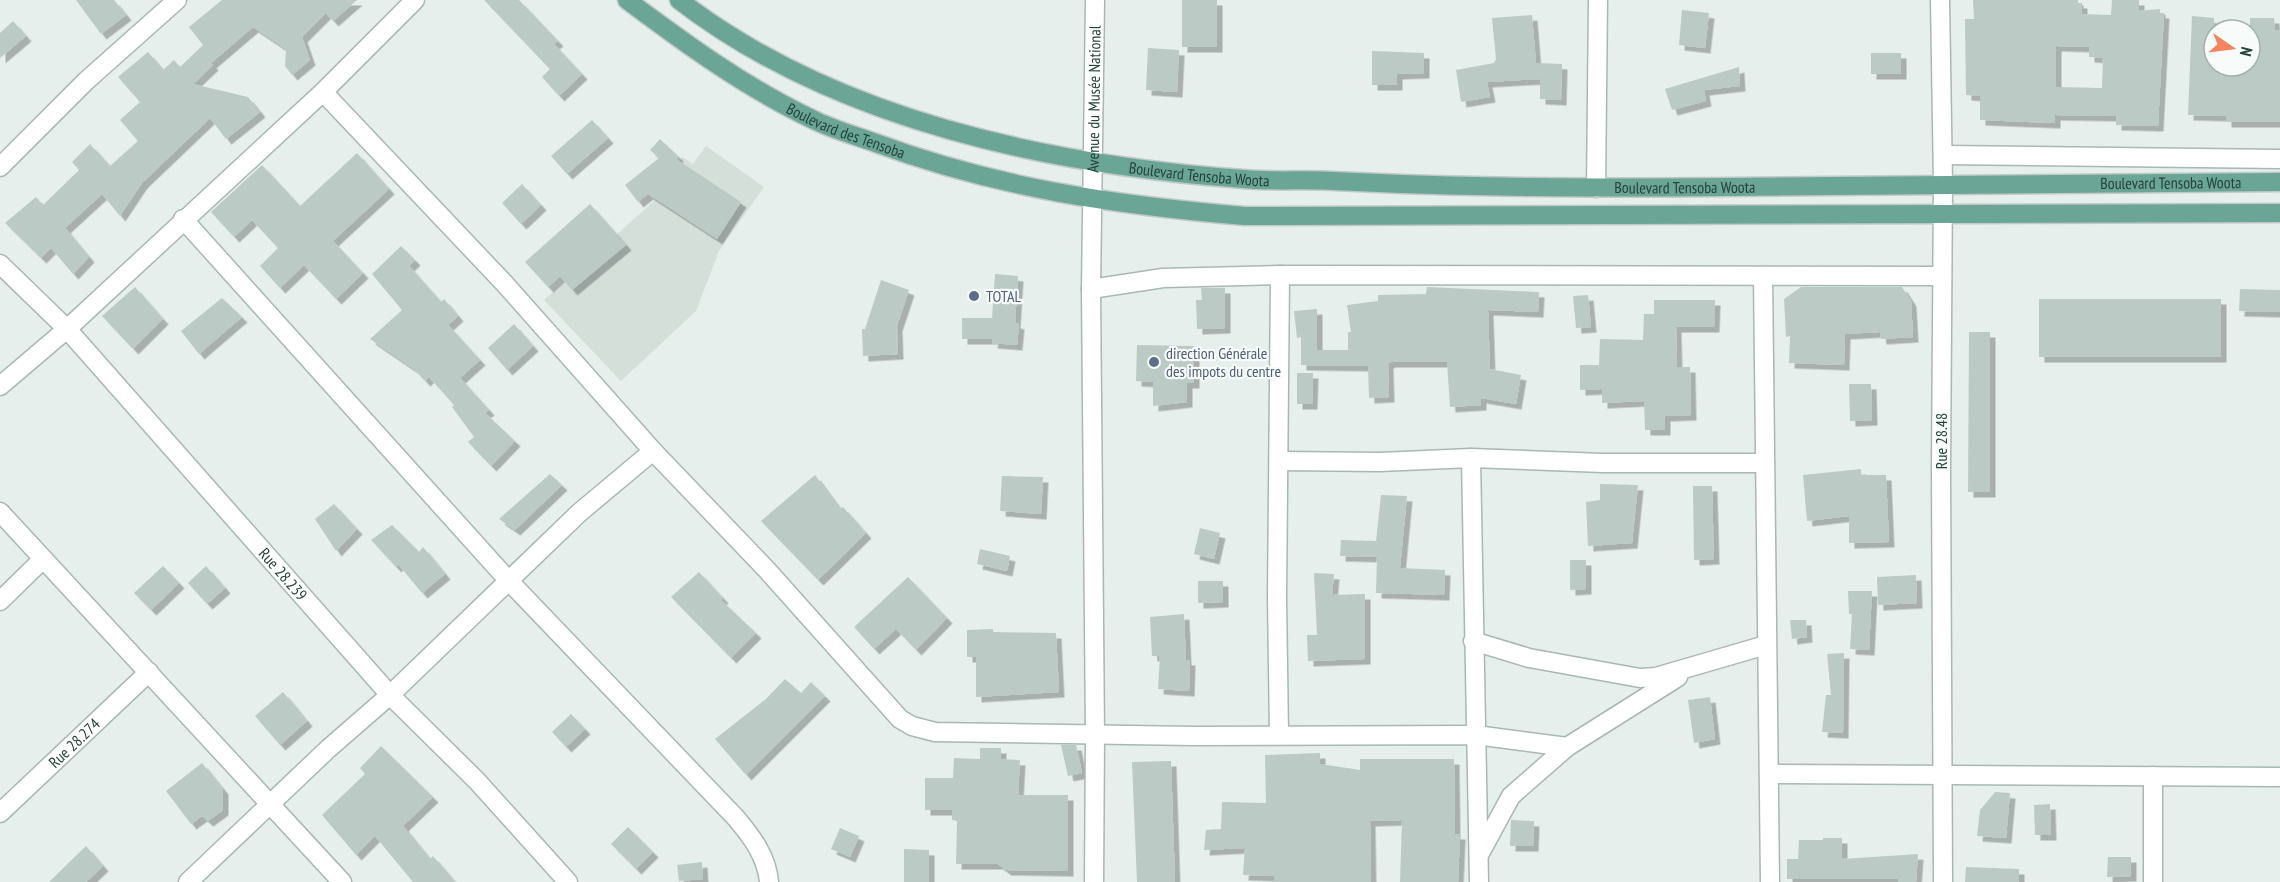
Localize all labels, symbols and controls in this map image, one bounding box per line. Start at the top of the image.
north arrow [2202,18,2262,78]
street label: Avenue du Musée National [1083,25,1105,173]
text: N [2236,45,2257,58]
street label: Boulevard des Tensoba [783,98,908,163]
street label: Boulevard Tensoba Woota [1128,157,1270,190]
street label: Boulevard Tensoba Woota [2100,172,2241,193]
street label: Boulevard Tensoba Woota [1614,177,1756,197]
place label: TOTAL [986,286,1022,306]
marker: TOTAL [967,289,981,303]
place label: direction Générale des impots du centre [1166,343,1281,381]
marker: direction Générale des impots du centre [1147,355,1161,369]
street label: Rue 28.48 [1931,413,1951,469]
street label: Rue 28.239 [255,543,312,604]
street label: Rue 28.274 [44,714,104,772]

